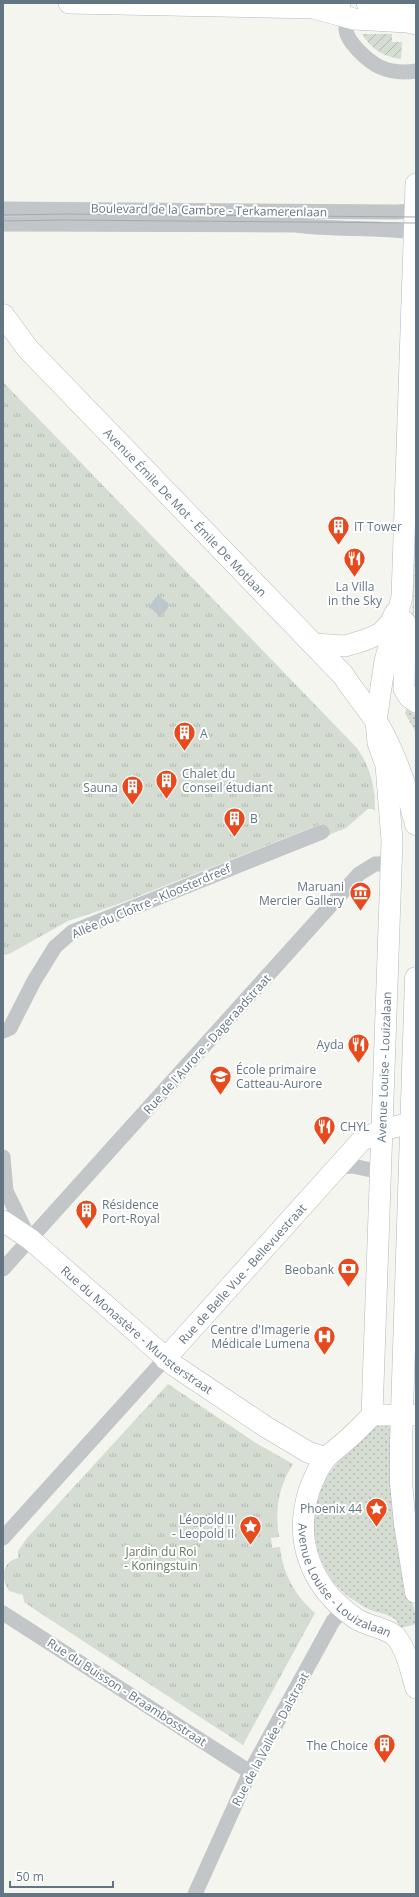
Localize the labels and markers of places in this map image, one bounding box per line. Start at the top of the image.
building icon: IT Tower [325,513,351,546]
place label: IT Tower [354,518,402,535]
restaurant icon: La Villa in the Sky [342,546,368,579]
place label: La Villa in the Sky [328,578,383,609]
building icon: A [172,720,198,753]
place label: A [200,725,208,742]
place label: Chalet du Conseil étudiant [182,765,273,796]
building icon: Chalet du Conseil étudiant [154,767,180,800]
building icon: Sauna [120,774,146,807]
place label: Sauna [83,779,118,796]
building icon: B [221,805,247,838]
place label: B [250,810,258,827]
place label: Maruani Mercier Gallery [259,878,345,909]
museum icon: Maruani Mercier Gallery [347,880,373,913]
restaurant icon: Ayda [346,1031,372,1064]
place label: Ayda [316,1036,344,1053]
place label: École primaire Catteau-Aurore [236,1061,322,1092]
school or university icon: École primaire Catteau-Aurore [208,1063,234,1096]
restaurant icon: CHYL [312,1113,338,1146]
place label: CHYL [340,1118,369,1135]
place label: Résidence Port-Royal [102,1196,160,1227]
building icon: Résidence Port-Royal [74,1198,100,1231]
bank icon: Beobank [336,1256,362,1289]
place label: Beobank [285,1261,335,1278]
place label: Centre d'Imagerie Médicale Lumena [210,1321,310,1352]
hospital icon: Centre d'Imagerie Médicale Lumena [312,1323,338,1356]
place icon: Phoenix 44 [364,1495,390,1528]
place label: Phoenix 44 [300,1500,362,1517]
place label: Léopold II - Leopold II [172,1511,234,1542]
place icon: Léopold II - Leopold II [237,1513,263,1546]
building icon: The Choice [371,1732,397,1765]
place label: The Choice [307,1737,368,1754]

